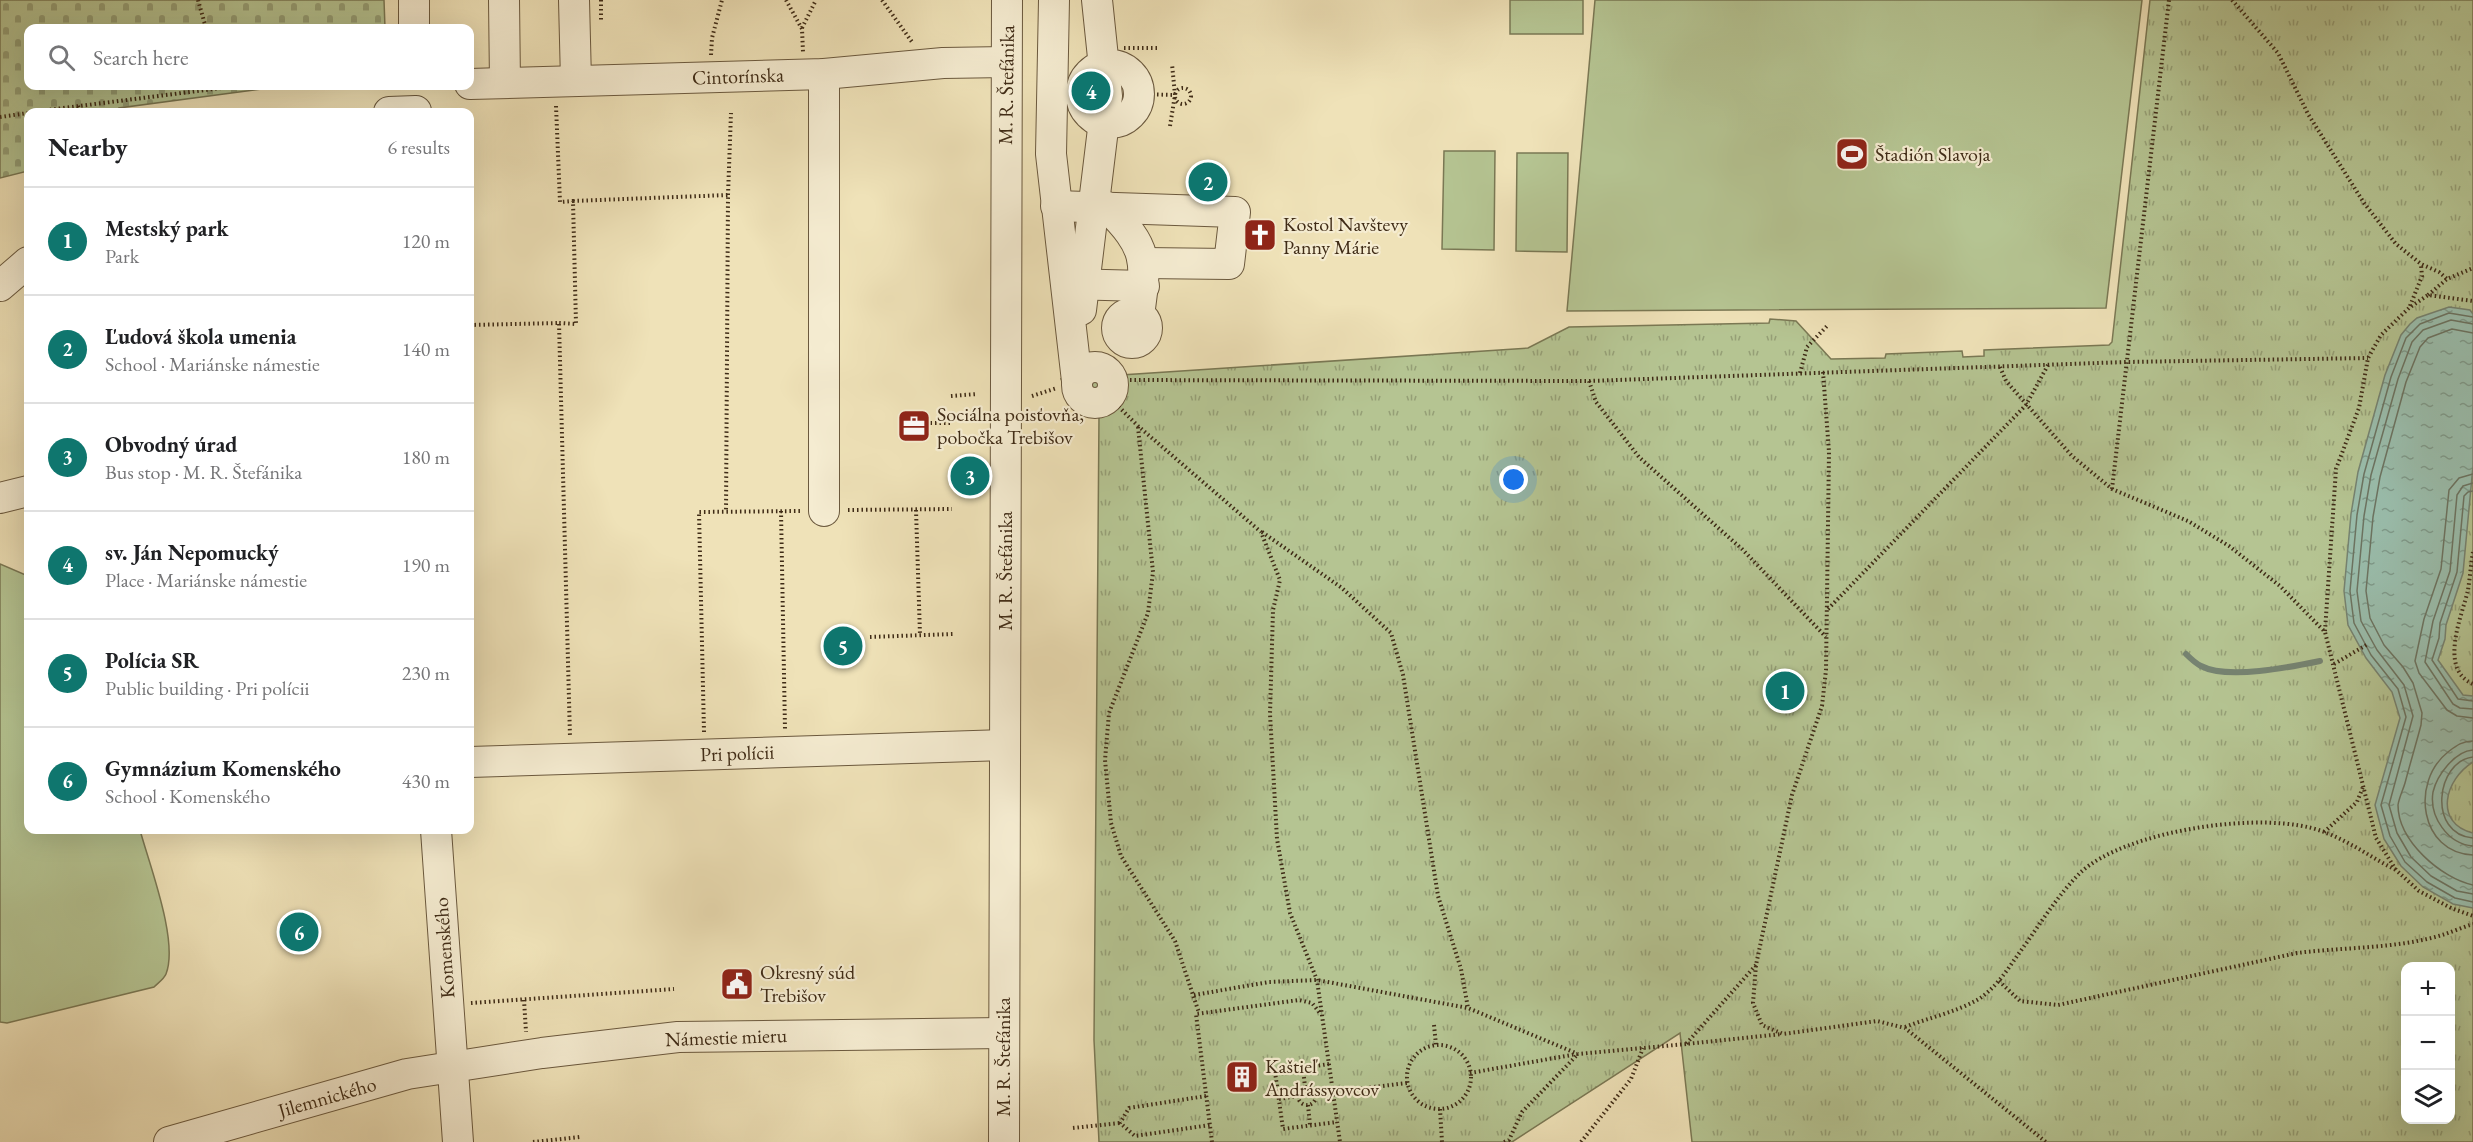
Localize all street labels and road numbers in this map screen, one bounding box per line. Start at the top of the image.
street label: M. R. Štefánika [992,25,1020,145]
street label: Cintorínska [692,61,784,91]
street label: M. R. Štefánika [992,511,1018,631]
street label: Pri polícii [699,739,775,767]
street label: Komenského [427,896,461,999]
street label: M. R. Štefánika [990,997,1016,1117]
street label: Námestie mieru [665,1022,788,1052]
street label: Jilemnického [273,1071,379,1124]

